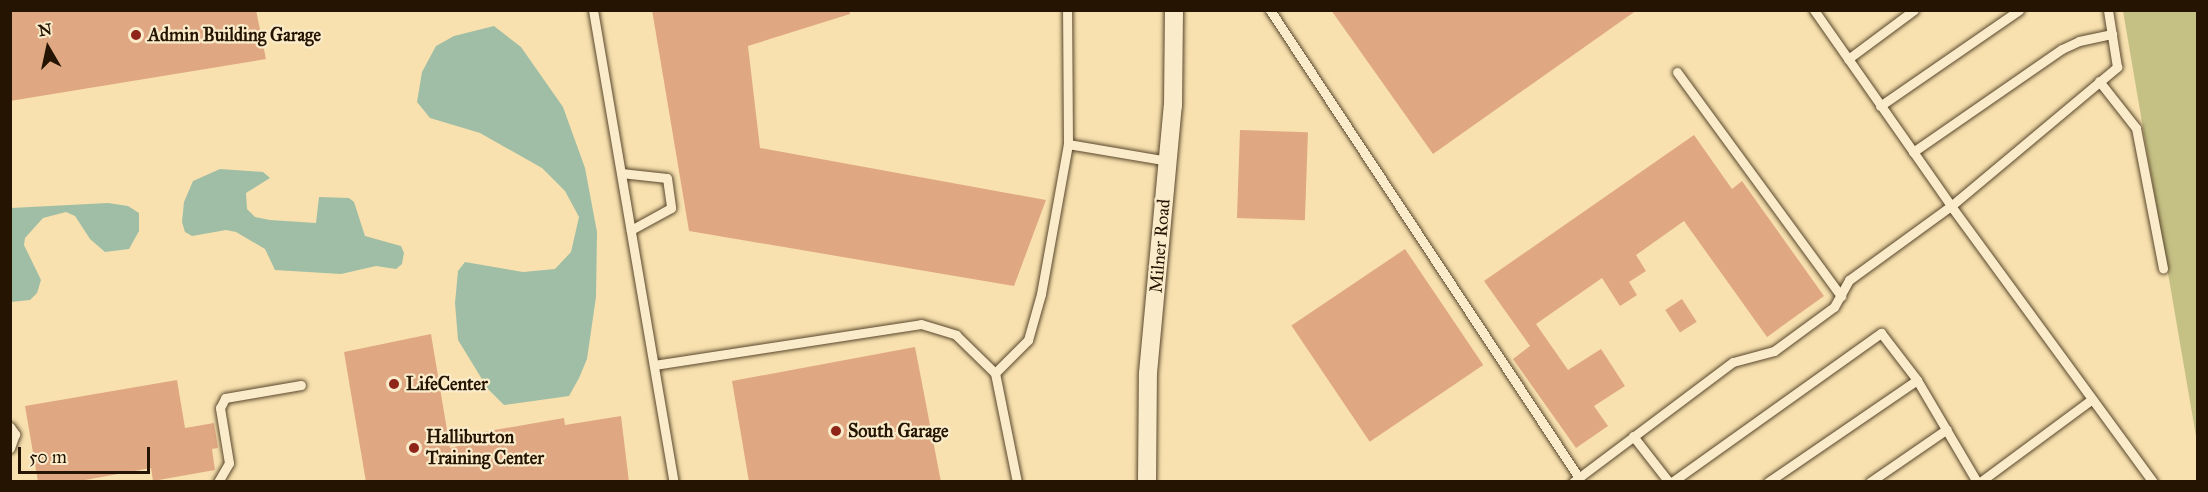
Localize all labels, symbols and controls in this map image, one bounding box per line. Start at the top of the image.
north arrow [18,18,78,78]
text: N [37,19,53,40]
place label: Admin Building Garage [148,24,321,46]
marker: Admin Building Garage [129,28,143,42]
street label: Milner Road [1145,198,1175,294]
place label: LifeCenter [406,373,488,395]
marker: LifeCenter [387,377,401,391]
place label: South Garage [848,420,948,442]
marker: South Garage [829,424,843,438]
place label: Halliburton Training Center [426,427,544,470]
scale bar [21,435,153,473]
marker: Halliburton Training Center [407,441,421,455]
text: 50 m [29,446,67,468]

